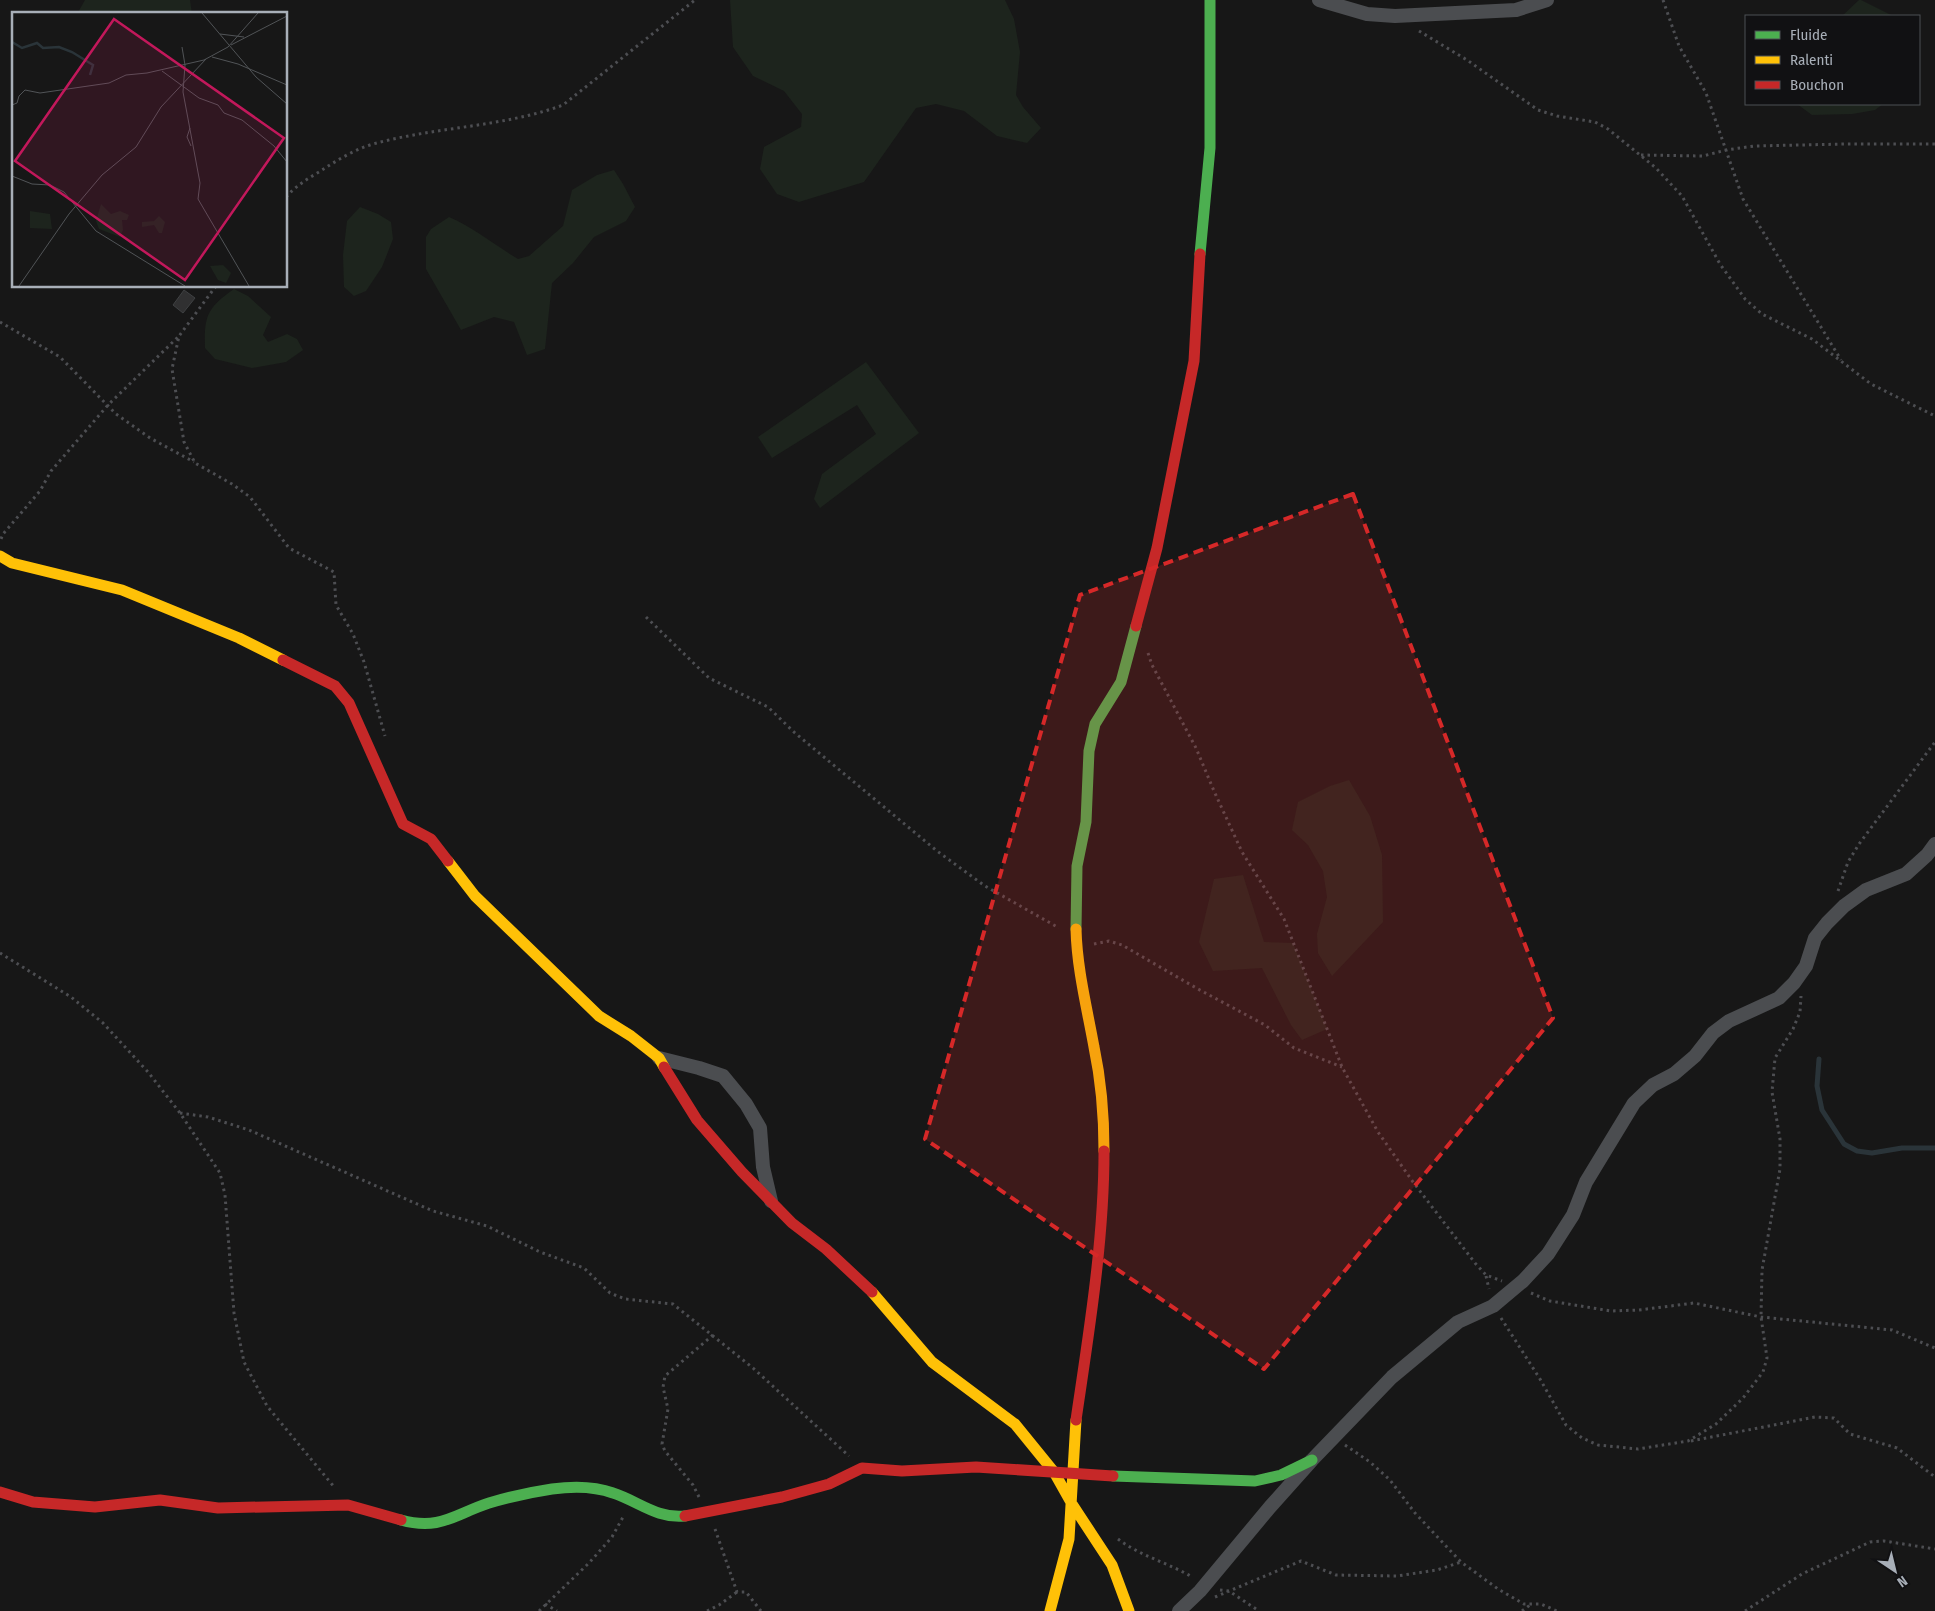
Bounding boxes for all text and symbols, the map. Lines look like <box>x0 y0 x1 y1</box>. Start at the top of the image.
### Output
inset map <box>12 12 288 288</box>
legend <box>1745 15 1920 105</box>
text: Fluide <box>1790 26 1827 44</box>
text: Ralenti <box>1790 51 1833 69</box>
text: Bouchon <box>1790 76 1844 94</box>
north arrow <box>1870 1546 1920 1596</box>
text: N <box>1894 1572 1910 1591</box>

